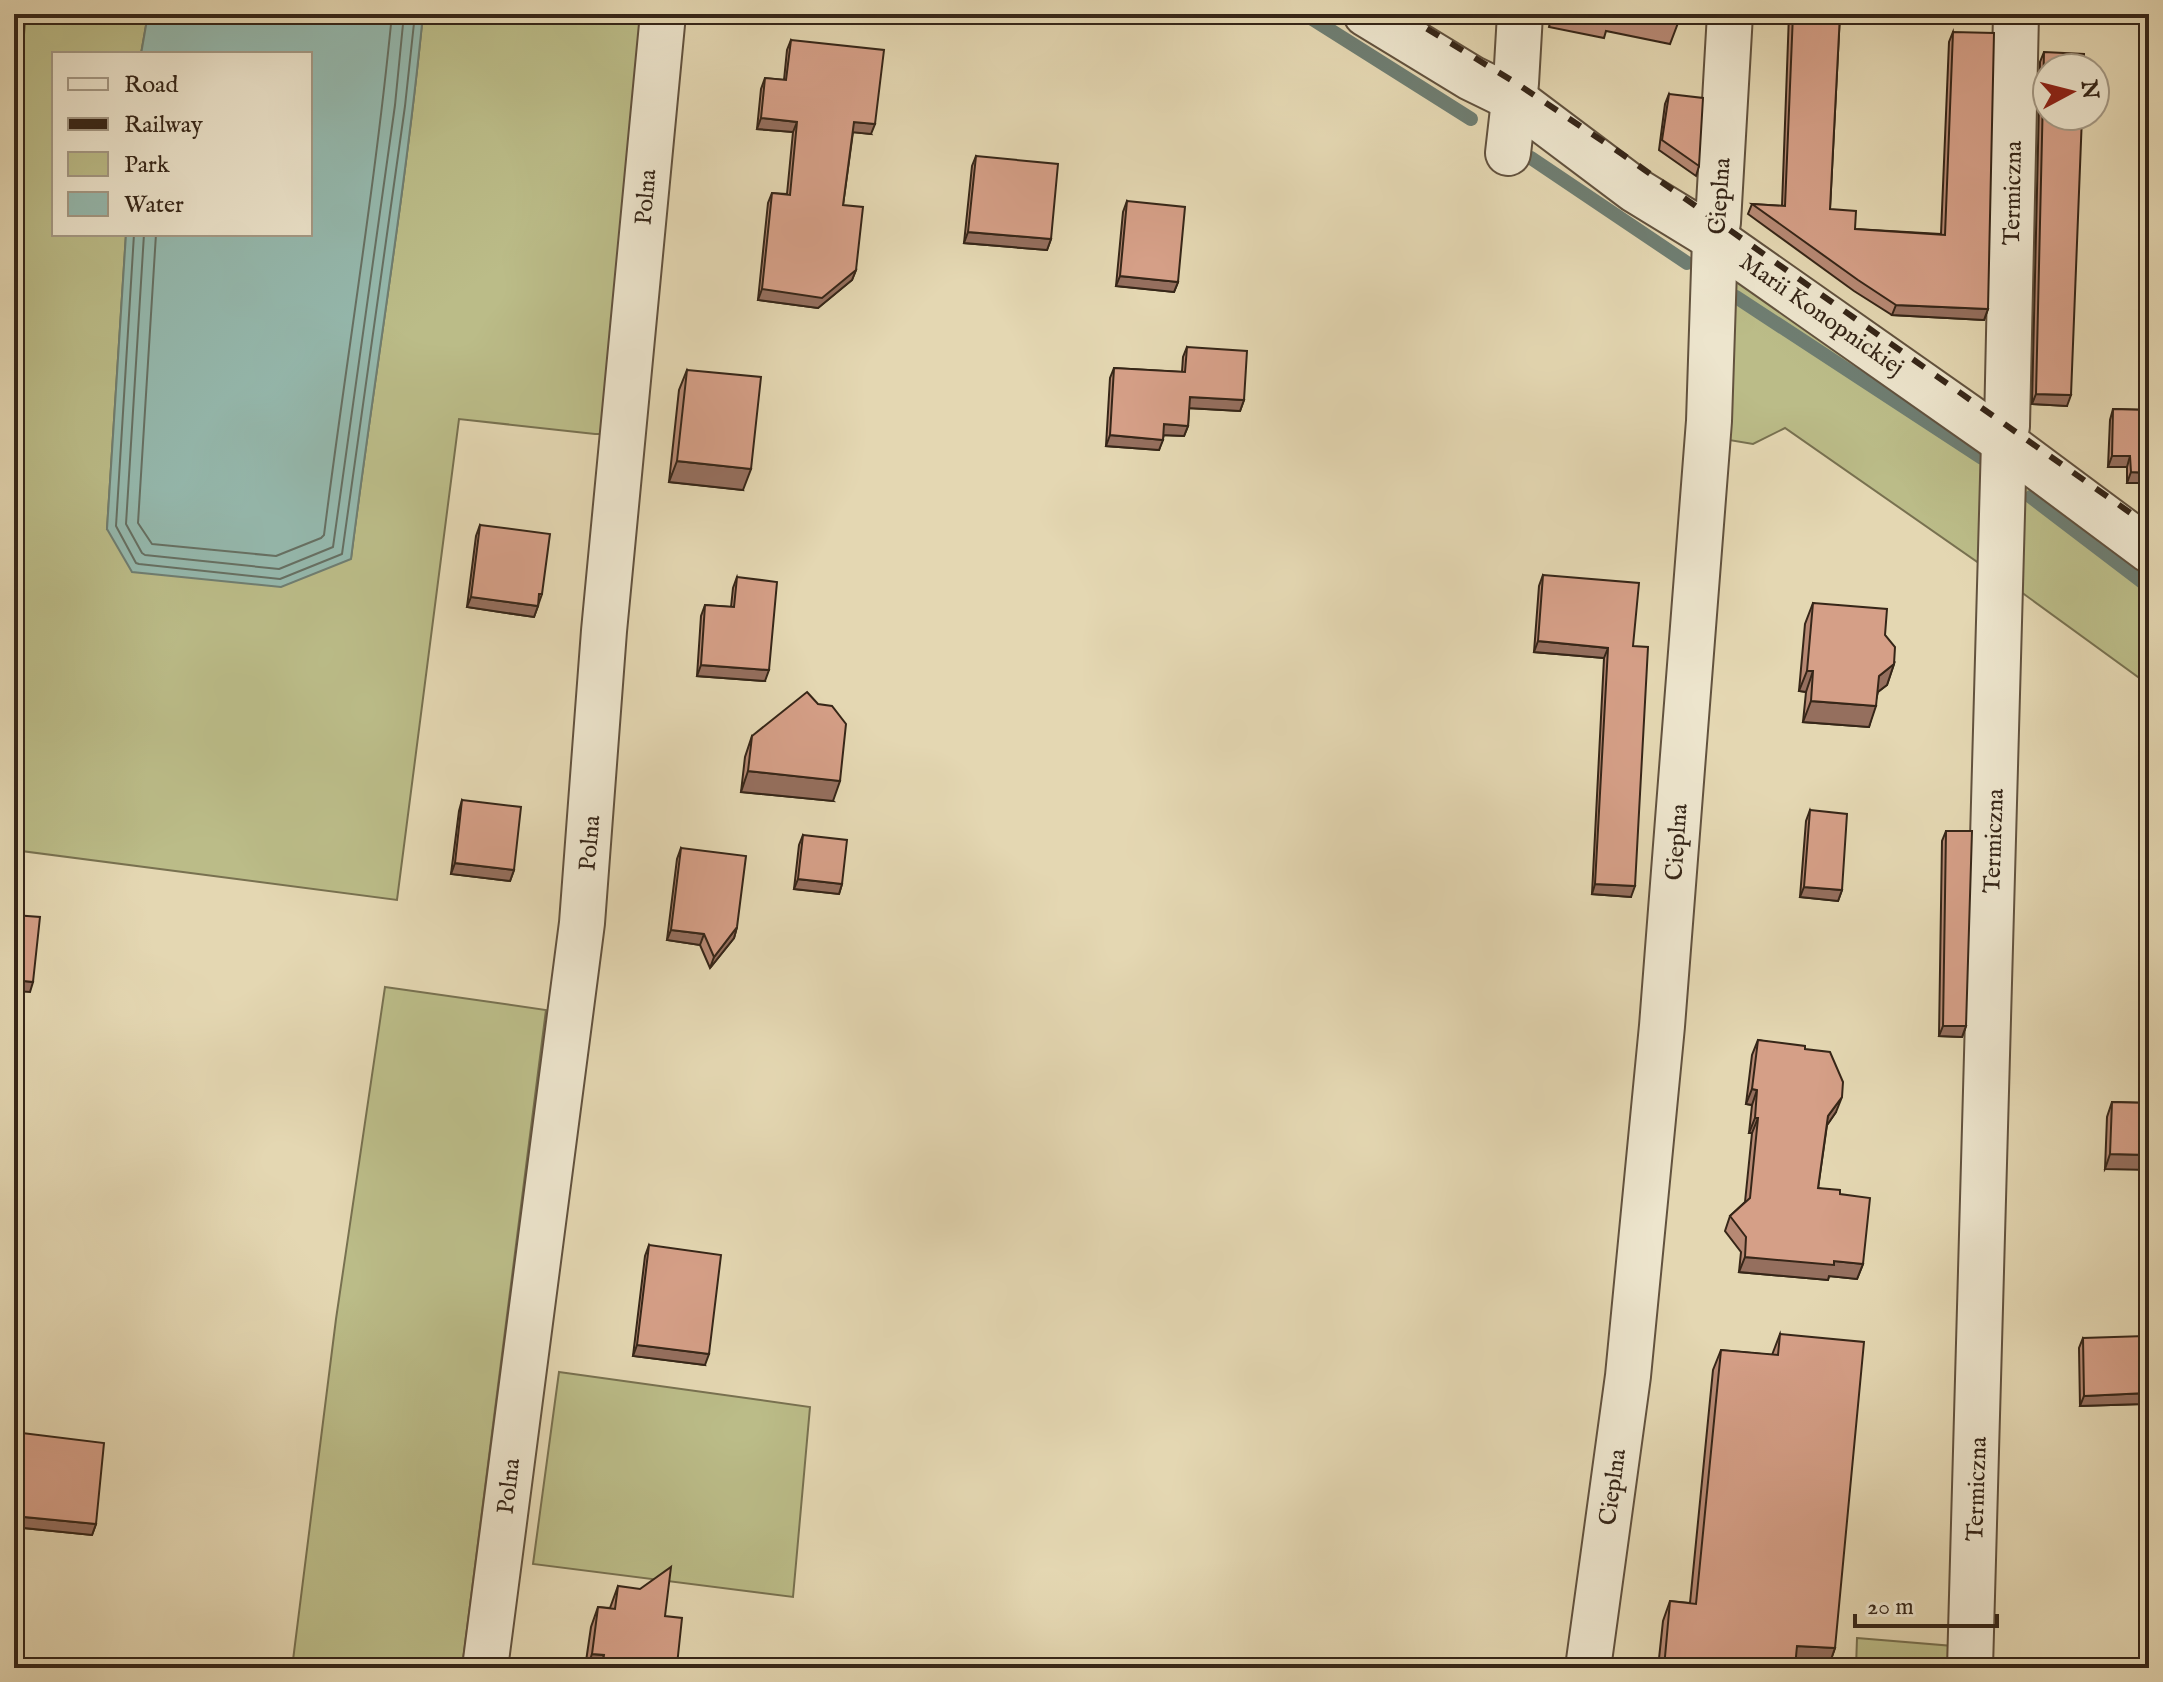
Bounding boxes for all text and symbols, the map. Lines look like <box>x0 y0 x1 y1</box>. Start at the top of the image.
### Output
legend <box>52 52 312 236</box>
north arrow <box>2031 52 2111 132</box>
text: Road <box>124 70 178 101</box>
text: N <box>2074 78 2104 101</box>
text: Railway <box>124 110 203 141</box>
street label: Termiczna <box>1997 140 2030 246</box>
text: Park <box>124 150 170 181</box>
street label: Cieplna <box>1702 156 1739 236</box>
street label: Polna <box>629 167 664 226</box>
text: Water <box>124 190 184 221</box>
street label: Marii Konopnickiej <box>1733 247 1909 384</box>
street label: Termiczna <box>1977 788 2012 894</box>
street label: Cieplna <box>1659 802 1696 882</box>
street label: Polna <box>573 813 608 872</box>
street label: Termiczna <box>1960 1436 1995 1542</box>
street label: Cieplna <box>1593 1446 1634 1528</box>
street label: Polna <box>491 1456 528 1516</box>
scale bar <box>1855 1578 1997 1628</box>
text: 20 m <box>1867 1592 1914 1623</box>

